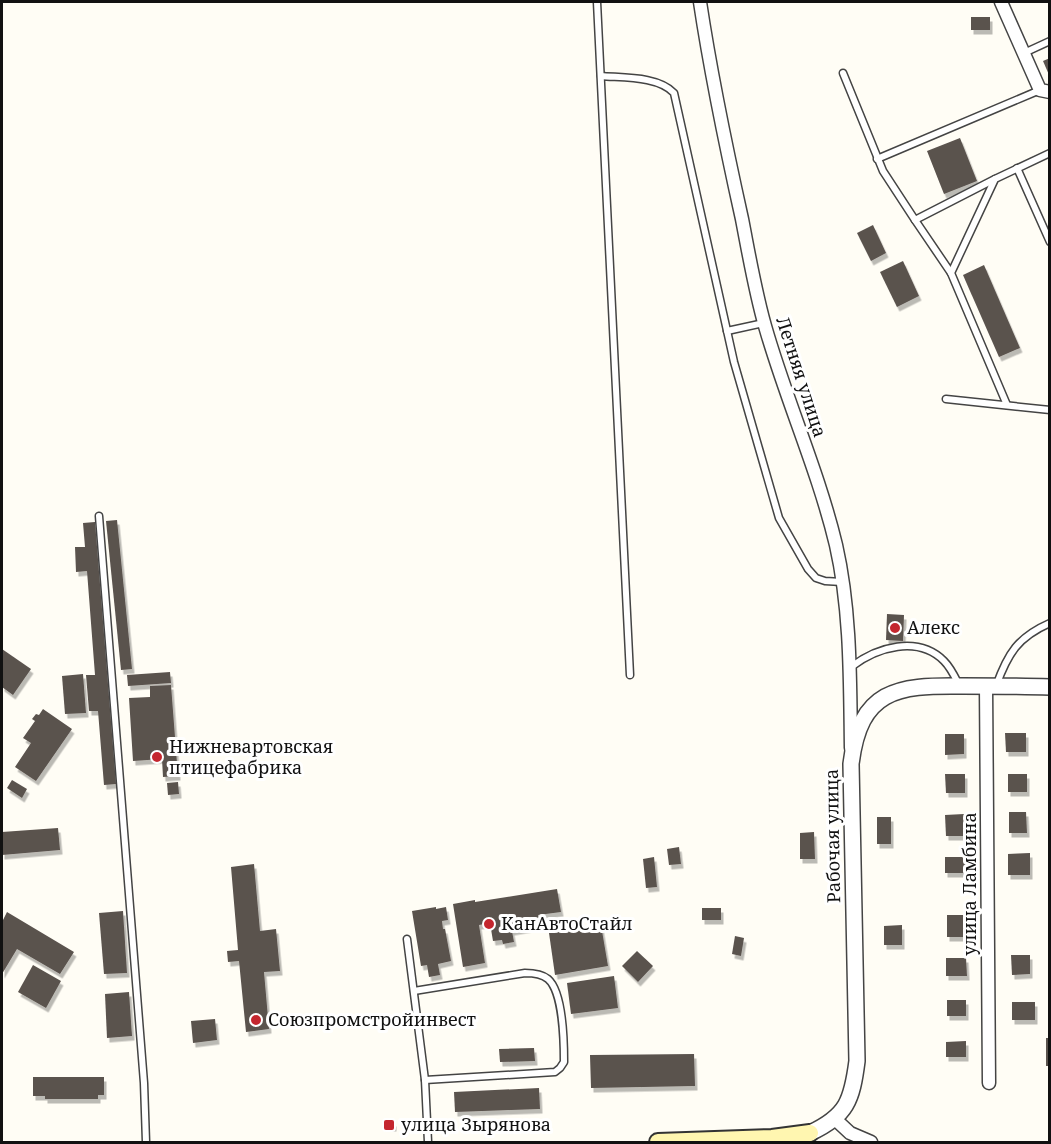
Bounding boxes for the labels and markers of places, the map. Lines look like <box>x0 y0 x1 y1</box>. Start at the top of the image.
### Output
place label: Алекс <box>907 615 960 639</box>
marker: Алекс <box>888 621 902 635</box>
place label: Нижневартовская птицефабрика <box>169 734 333 779</box>
marker: Нижневартовская птицефабрика <box>150 750 164 764</box>
place label: КанАвтоСтайл <box>501 911 633 935</box>
marker: КанАвтоСтайл <box>482 917 496 931</box>
place label: Союзпромстройинвест <box>268 1007 477 1031</box>
marker: Союзпромстройинвест <box>249 1013 263 1027</box>
place label: улица Зырянова <box>401 1112 551 1136</box>
marker: улица Зырянова <box>382 1118 396 1132</box>

